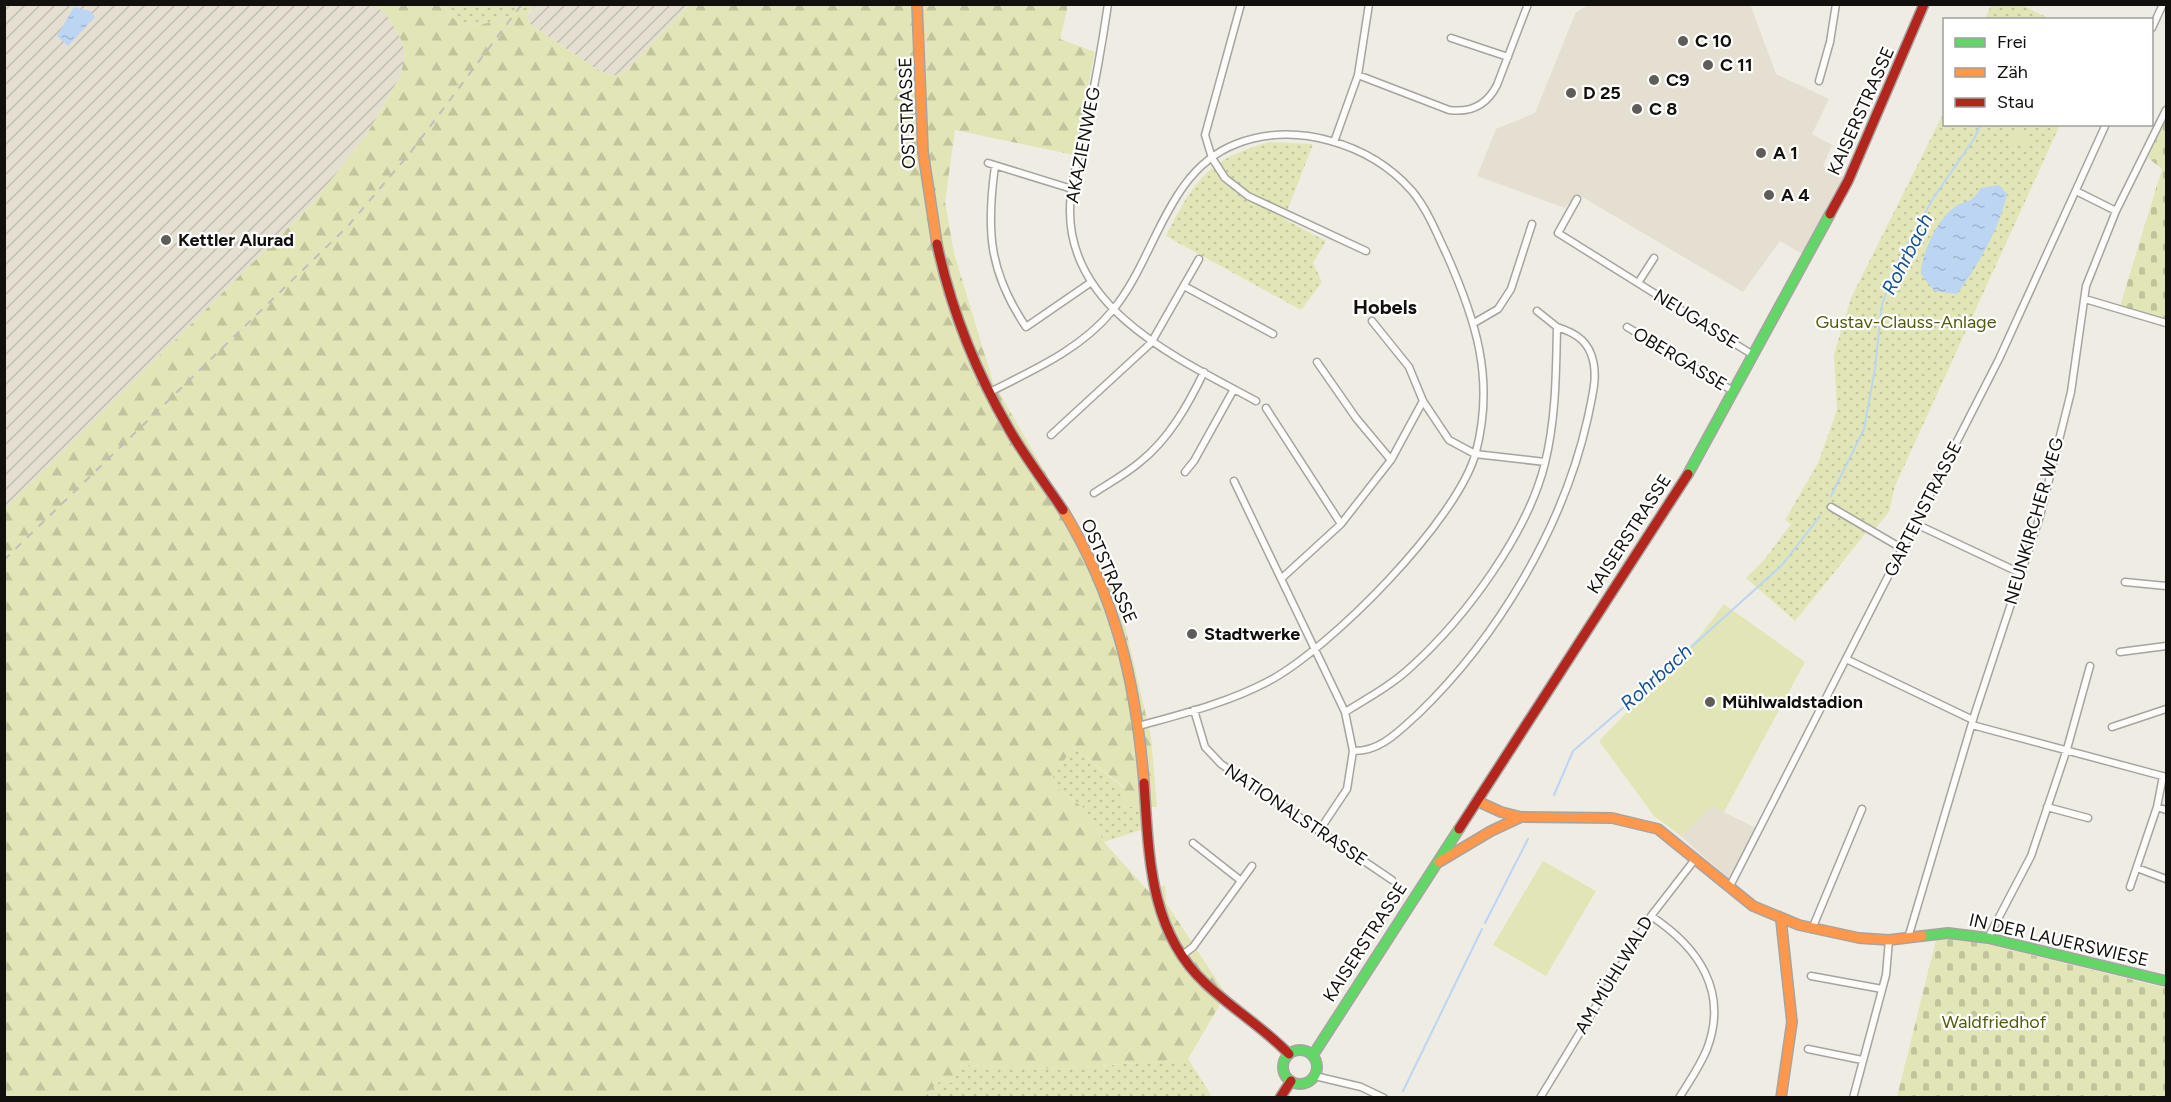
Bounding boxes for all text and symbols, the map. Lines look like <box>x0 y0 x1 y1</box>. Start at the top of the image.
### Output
legend <box>1943 18 2153 126</box>
place label: C 10 <box>1695 30 1732 52</box>
text: Frei <box>1997 31 2027 53</box>
marker: C 10 <box>1676 34 1690 48</box>
street label: KAISERSTRASSE <box>1823 43 1899 179</box>
place label: C 11 <box>1720 54 1753 76</box>
street label: OSTSTRASSE <box>894 57 920 169</box>
marker: C 11 <box>1701 58 1715 72</box>
text: Zäh <box>1997 61 2028 83</box>
place label: C9 <box>1666 69 1690 91</box>
marker: C9 <box>1647 73 1661 87</box>
place label: D 25 <box>1583 82 1621 104</box>
street label: AKAZIENWEG <box>1061 85 1105 205</box>
marker: D 25 <box>1564 86 1578 100</box>
text: Stau <box>1997 91 2034 113</box>
place label: C 8 <box>1649 98 1677 120</box>
marker: C 8 <box>1630 102 1644 116</box>
place label: A 1 <box>1773 142 1798 164</box>
marker: A 1 <box>1754 146 1768 160</box>
place label: A 4 <box>1781 184 1810 206</box>
marker: A 4 <box>1762 188 1776 202</box>
water label: Rohrbach <box>1876 210 1938 298</box>
place label: Kettler Alurad <box>178 229 294 251</box>
marker: Kettler Alurad <box>159 233 173 247</box>
street label: NEUGASSE <box>1650 284 1742 354</box>
district label: Hobels <box>1353 295 1417 319</box>
park label: Gustav-Clauss-Anlage <box>1816 311 1997 333</box>
street label: OBERGASSE <box>1629 322 1731 396</box>
street label: NEUNKIRCHER WEG <box>2000 435 2068 607</box>
street label: GARTENSTRASSE <box>1879 438 1967 580</box>
street label: KAISERSTRASSE <box>1582 470 1676 598</box>
street label: OSTSTRASSE <box>1076 515 1142 627</box>
place label: Stadtwerke <box>1204 623 1300 645</box>
marker: Stadtwerke <box>1185 627 1199 641</box>
water label: Rohrbach <box>1615 639 1697 715</box>
place label: Mühlwaldstadion <box>1722 691 1863 713</box>
marker: Mühlwaldstadion <box>1703 695 1717 709</box>
street label: NATIONALSTRASSE <box>1220 759 1372 871</box>
street label: KAISERSTRASSE <box>1318 878 1412 1006</box>
street label: IN DER LAUERSWIESE <box>1967 909 2151 971</box>
street label: AM MÜHLWALD <box>1570 912 1658 1038</box>
park label: Waldfriedhof <box>1942 1011 2047 1033</box>

